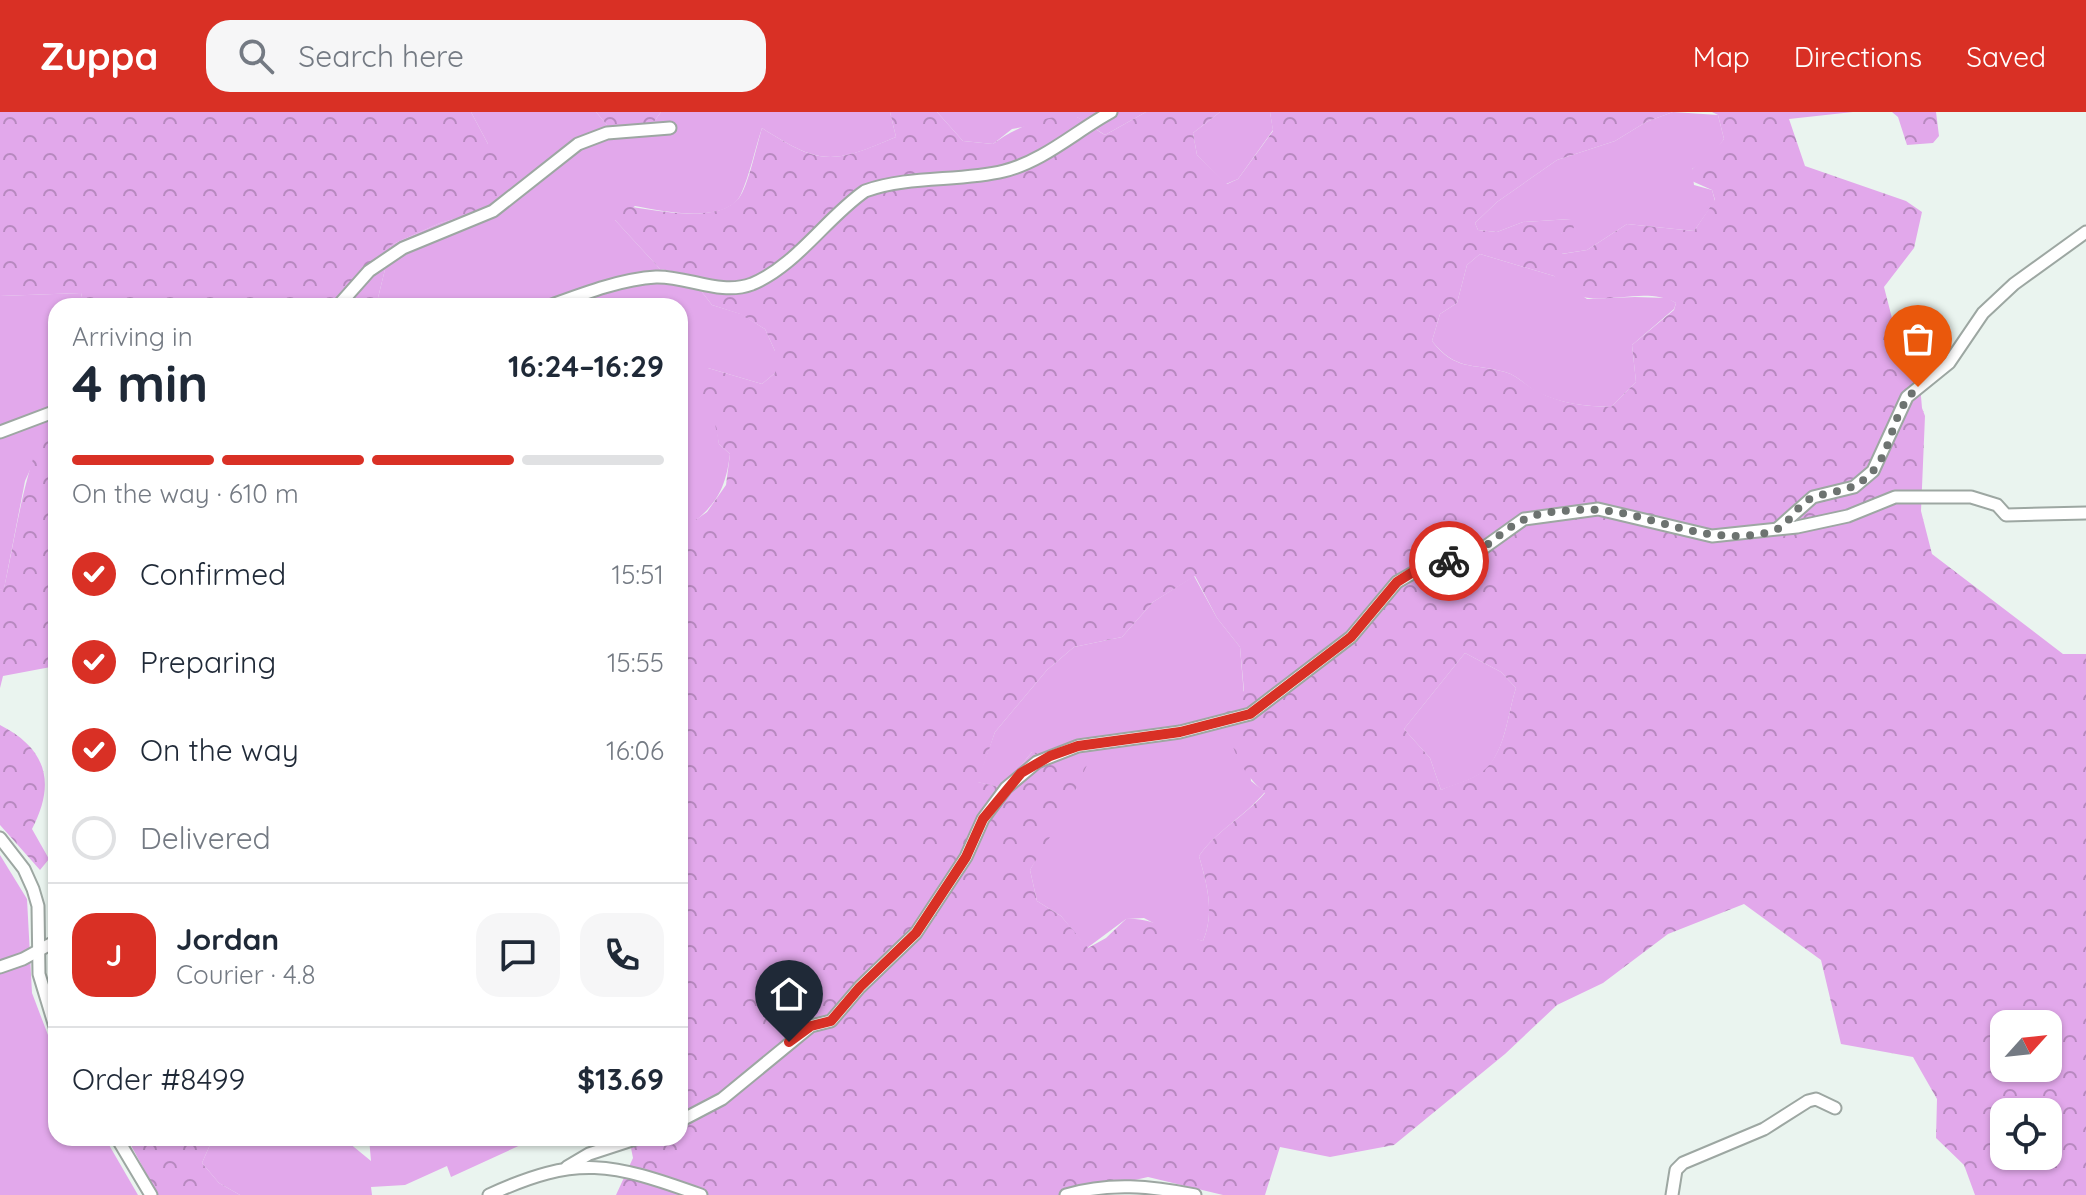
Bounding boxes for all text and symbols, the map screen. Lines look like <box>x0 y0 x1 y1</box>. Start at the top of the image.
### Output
search box <box>206 20 766 92</box>
text: Zuppa <box>40 32 158 80</box>
icon: search <box>234 34 278 78</box>
text: Search here <box>298 37 464 75</box>
text: Map <box>1693 39 1750 74</box>
text: Directions <box>1794 39 1922 74</box>
text: Saved <box>1966 39 2046 74</box>
pin <box>1884 305 1952 387</box>
icon: bag <box>1896 317 1940 361</box>
text: Arriving in <box>72 320 193 353</box>
text: 16:24–16:29 <box>508 347 664 385</box>
text: 4 min <box>72 350 208 415</box>
text: On the way · 610 m <box>72 477 299 510</box>
courier <box>1409 521 1489 601</box>
icon: bike <box>1427 539 1471 583</box>
icon: check <box>72 552 116 596</box>
text: Confirmed <box>140 555 286 593</box>
text: 15:51 <box>612 558 664 591</box>
icon: check <box>72 640 116 684</box>
text: Preparing <box>140 643 276 681</box>
text: 15:55 <box>607 646 664 679</box>
icon: check <box>72 728 116 772</box>
text: On the way <box>140 731 299 769</box>
text: 16:06 <box>606 734 664 767</box>
text: Delivered <box>140 819 271 857</box>
button: chat <box>476 913 560 997</box>
button: phone <box>580 913 664 997</box>
text: Jordan <box>176 920 279 958</box>
text: J <box>106 936 122 974</box>
text: Courier · 4.8 <box>176 958 315 991</box>
pin <box>755 960 823 1042</box>
icon: home <box>767 972 811 1016</box>
north arrow <box>1990 1010 2062 1082</box>
map controls <box>1990 1010 2062 1170</box>
text: Order #8499 <box>72 1060 245 1098</box>
text: $13.69 <box>577 1060 664 1098</box>
button: locate <box>1990 1098 2062 1170</box>

